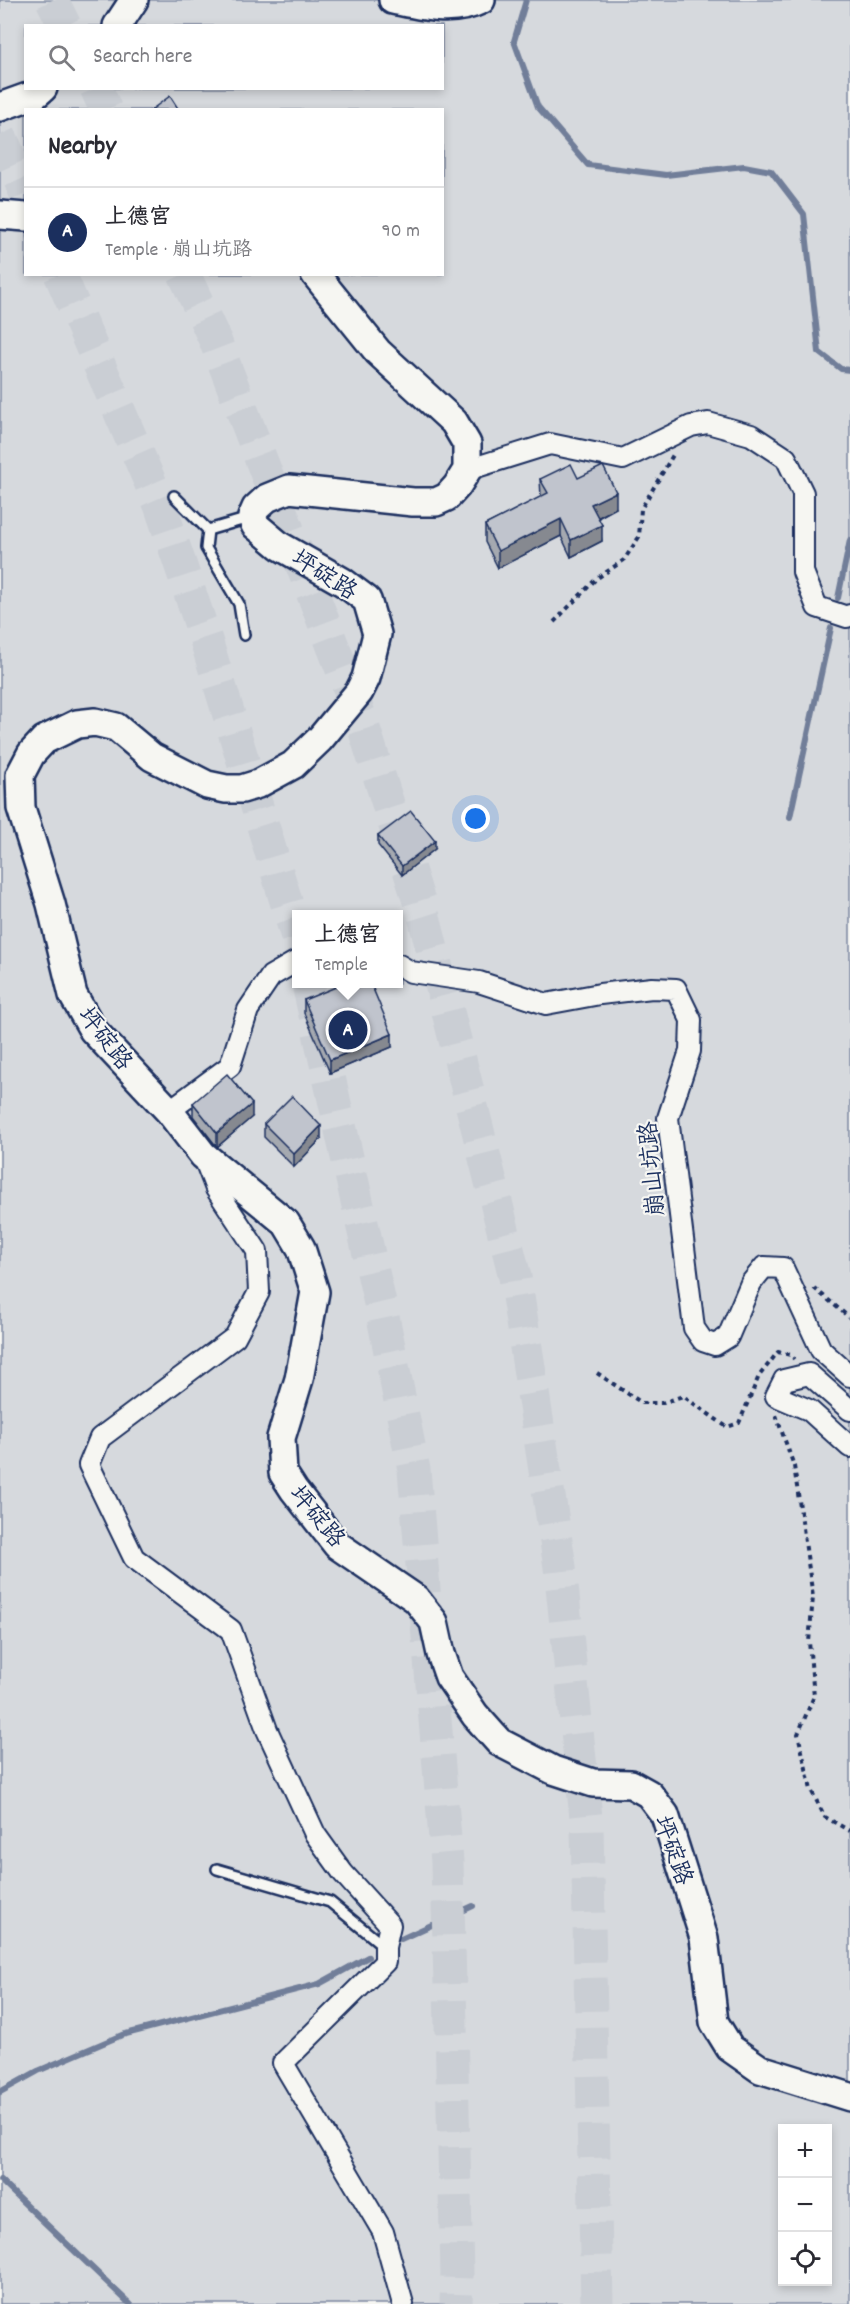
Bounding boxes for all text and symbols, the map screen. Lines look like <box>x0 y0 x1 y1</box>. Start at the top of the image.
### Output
search box <box>24 24 444 90</box>
icon: search <box>45 41 78 74</box>
text: Search here <box>93 42 192 73</box>
text: Nearby <box>48 129 116 166</box>
text: 上德宮 <box>105 203 171 234</box>
text: A <box>62 218 73 246</box>
text: 90 m <box>382 218 420 246</box>
text: Temple · 崩山坑路 <box>105 237 252 265</box>
street label: 坪碇路 <box>284 543 363 610</box>
your location <box>461 804 490 833</box>
popup <box>292 910 403 988</box>
text: 上德宮 <box>314 921 381 952</box>
text: Temple <box>314 952 368 980</box>
street label: 坪碇路 <box>68 1001 139 1079</box>
pin: A <box>328 1008 368 1052</box>
street label: 崩山坑路 <box>633 1119 675 1218</box>
street label: 坪碇路 <box>280 1479 352 1556</box>
street label: 坪碇路 <box>643 1811 699 1891</box>
map controls <box>778 2124 832 2286</box>
button: + <box>778 2124 832 2178</box>
button: − <box>778 2178 832 2232</box>
button: locate <box>778 2232 832 2286</box>

